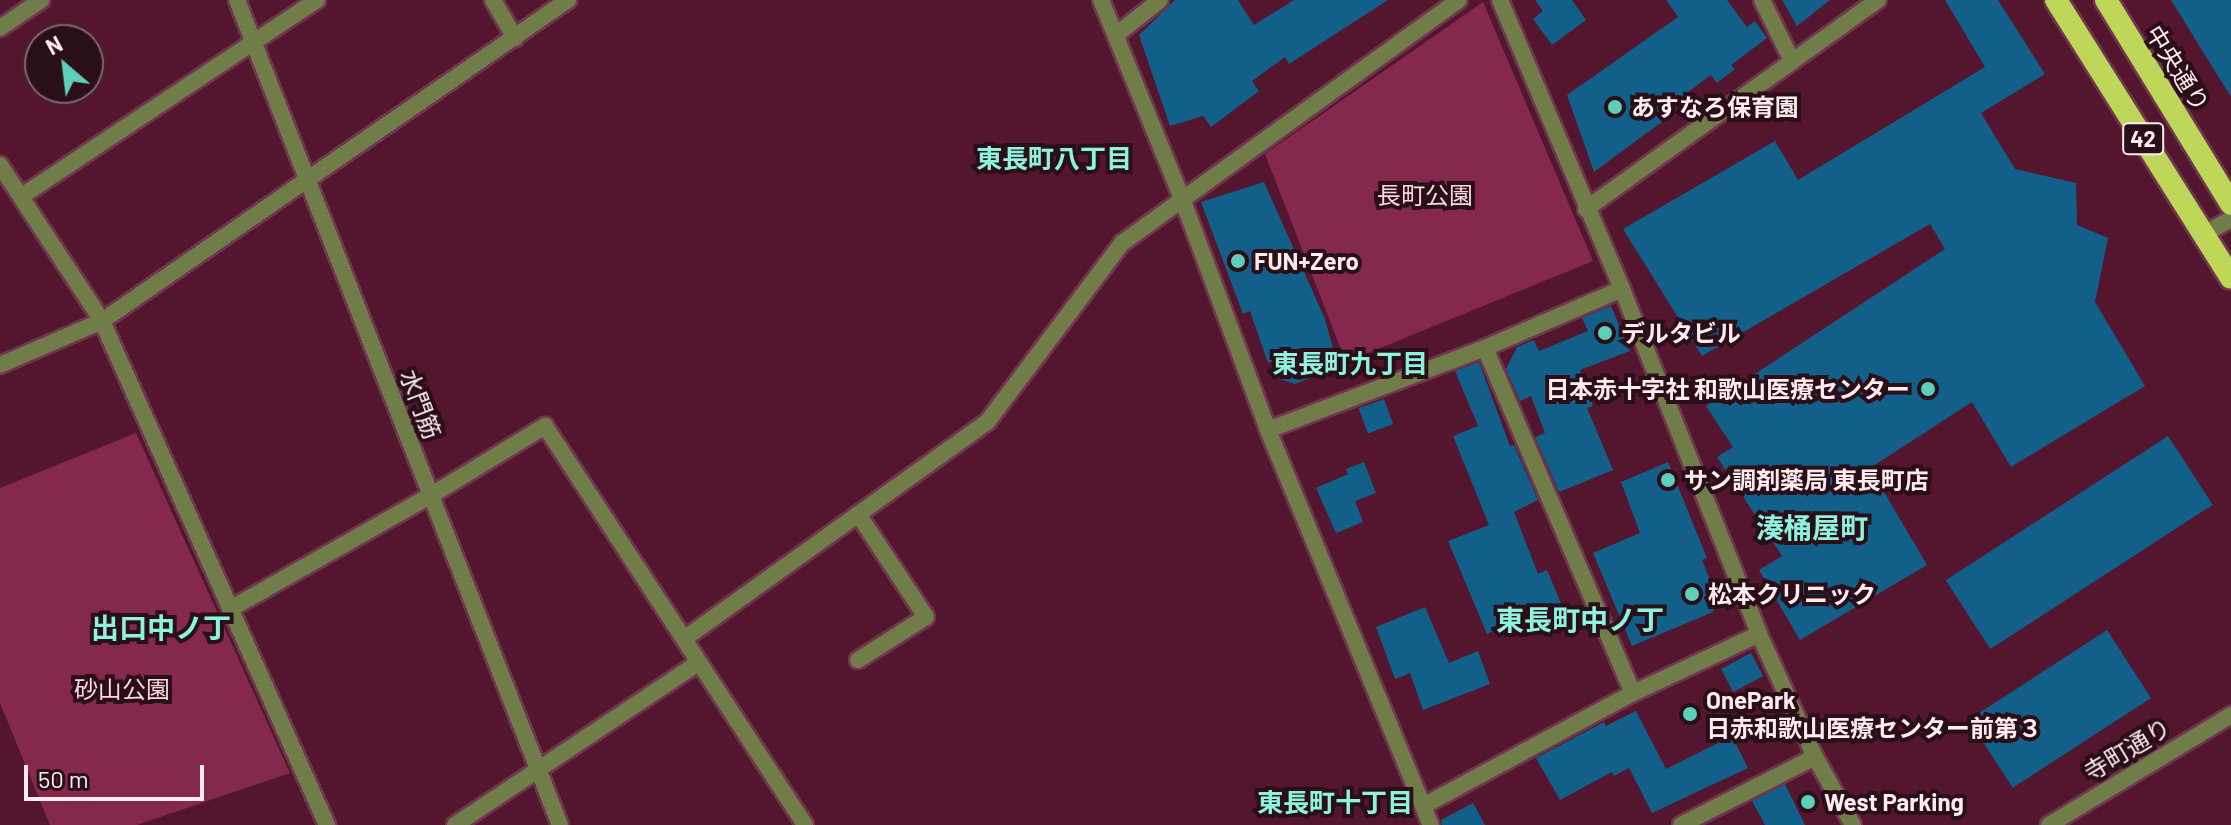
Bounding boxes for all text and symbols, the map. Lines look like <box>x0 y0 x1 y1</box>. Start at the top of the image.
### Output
street label: 中央通り <box>2140 20 2216 116</box>
north arrow <box>24 24 104 104</box>
text: N <box>41 30 66 59</box>
place label: あすなろ保育園 <box>1631 93 1799 121</box>
marker: あすなろ保育園 <box>1606 98 1624 116</box>
road number: 42 <box>2121 121 2165 157</box>
district label: 東長町八丁目 <box>976 142 1132 174</box>
park label: 長町公園 <box>1377 181 1473 209</box>
place label: FUN+Zero <box>1254 247 1359 275</box>
marker: FUN+Zero <box>1229 252 1247 270</box>
place label: デルタビル <box>1621 319 1741 347</box>
marker: デルタビル <box>1596 324 1614 342</box>
district label: 東長町九丁目 <box>1272 347 1428 379</box>
street label: 水門筋 <box>395 365 447 443</box>
place label: 日本赤十字社 和歌山医療センター <box>1545 375 1910 403</box>
marker: 日本赤十字社 和歌山医療センター <box>1917 378 1939 400</box>
place label: サン調剤薬局 東長町店 <box>1684 466 1929 494</box>
marker: サン調剤薬局 東長町店 <box>1659 471 1677 489</box>
district label: 湊桶屋町 <box>1756 510 1868 544</box>
place label: 松本クリニック <box>1708 580 1876 608</box>
marker: 松本クリニック <box>1683 585 1701 603</box>
district label: 東長町中ノ丁 <box>1496 602 1664 636</box>
district label: 出口中ノ丁 <box>91 610 231 644</box>
park label: 砂山公園 <box>74 675 170 703</box>
place label: OnePark 日赤和歌山医療センター前第３ <box>1706 686 2042 742</box>
marker: OnePark 日赤和歌山医療センター前第３ <box>1681 705 1699 723</box>
street label: 寺町通り <box>2078 712 2176 786</box>
scale bar <box>28 749 208 799</box>
text: 50 m <box>38 764 89 793</box>
district label: 東長町十丁目 <box>1257 786 1413 818</box>
place label: West Parking <box>1824 788 1964 816</box>
marker: West Parking <box>1799 793 1817 811</box>

